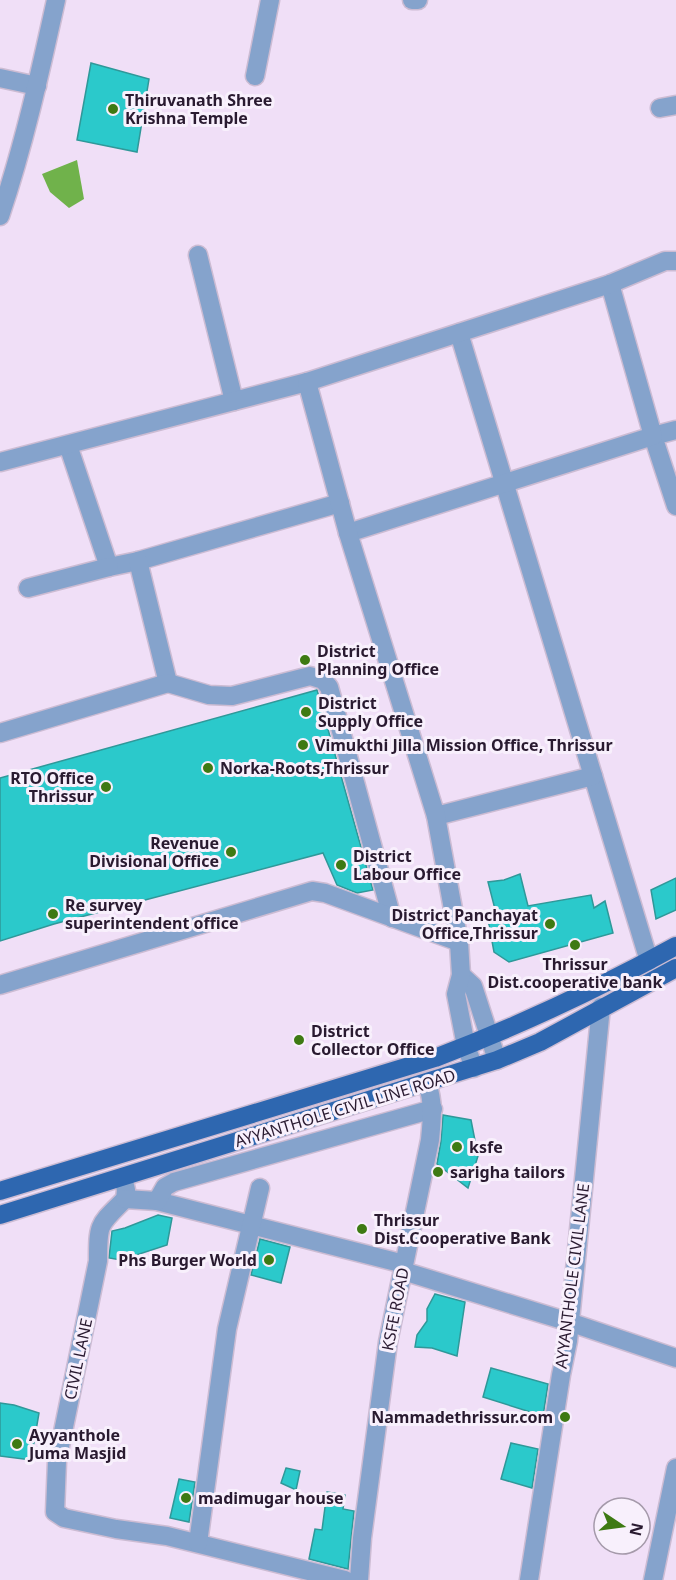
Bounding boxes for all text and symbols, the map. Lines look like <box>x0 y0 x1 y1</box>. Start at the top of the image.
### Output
place label: Thiruvanath Shree Krishna Temple <box>125 89 272 129</box>
marker: Thiruvanath Shree Krishna Temple <box>106 102 120 116</box>
place label: District Planning Office <box>317 640 439 680</box>
marker: District Planning Office <box>298 653 312 667</box>
place label: District Supply Office <box>318 692 423 732</box>
marker: District Supply Office <box>299 705 313 719</box>
place label: Vimukthi Jilla Mission Office, Thrissur <box>315 734 613 756</box>
marker: Vimukthi Jilla Mission Office, Thrissur <box>296 738 310 752</box>
place label: Norka-Roots,Thrissur <box>220 757 389 779</box>
marker: Norka-Roots,Thrissur <box>201 761 215 775</box>
place label: RTO Office Thrissur <box>10 767 94 807</box>
marker: RTO Office Thrissur <box>99 780 113 794</box>
place label: Revenue Divisional Office <box>89 832 219 872</box>
marker: Revenue Divisional Office <box>224 845 238 859</box>
place label: District Labour Office <box>353 845 461 885</box>
marker: District Labour Office <box>334 858 348 872</box>
place label: Re survey superintendent office <box>65 894 238 934</box>
place label: District Panchayat Office,Thrissur <box>391 904 538 944</box>
marker: Re survey superintendent office <box>46 907 60 921</box>
marker: District Panchayat Office,Thrissur <box>543 917 557 931</box>
marker: Thrissur Dist.cooperative bank <box>568 938 582 952</box>
place label: Thrissur Dist.cooperative bank <box>488 953 663 993</box>
place label: District Collector Office <box>311 1020 434 1060</box>
marker: District Collector Office <box>292 1033 306 1047</box>
street label: AYYANTHOLE CIVIL LINE ROAD <box>232 1064 458 1152</box>
place label: ksfe <box>469 1136 503 1158</box>
marker: ksfe <box>450 1140 464 1154</box>
place label: sarigha tailors <box>450 1161 565 1183</box>
marker: sarigha tailors <box>431 1165 445 1179</box>
street label: AYYANTHOLE CIVIL LANE <box>550 1182 594 1370</box>
place label: Thrissur Dist.Cooperative Bank <box>374 1209 551 1249</box>
marker: Thrissur Dist.Cooperative Bank <box>355 1222 369 1236</box>
place label: Phs Burger World <box>118 1249 257 1271</box>
marker: Phs Burger World <box>262 1253 276 1267</box>
street label: KSFE ROAD <box>376 1266 414 1352</box>
street label: CIVIL LANE <box>59 1316 97 1402</box>
place label: Nammadethrissur.com <box>371 1406 553 1428</box>
marker: Nammadethrissur.com <box>558 1410 572 1424</box>
place label: Ayyanthole Juma Masjid <box>27 1424 126 1464</box>
marker: Ayyanthole Juma Masjid <box>10 1437 24 1451</box>
place label: madimugar house <box>198 1487 343 1509</box>
marker: madimugar house <box>179 1491 193 1505</box>
north arrow <box>592 1496 652 1556</box>
text: N <box>624 1521 649 1538</box>

